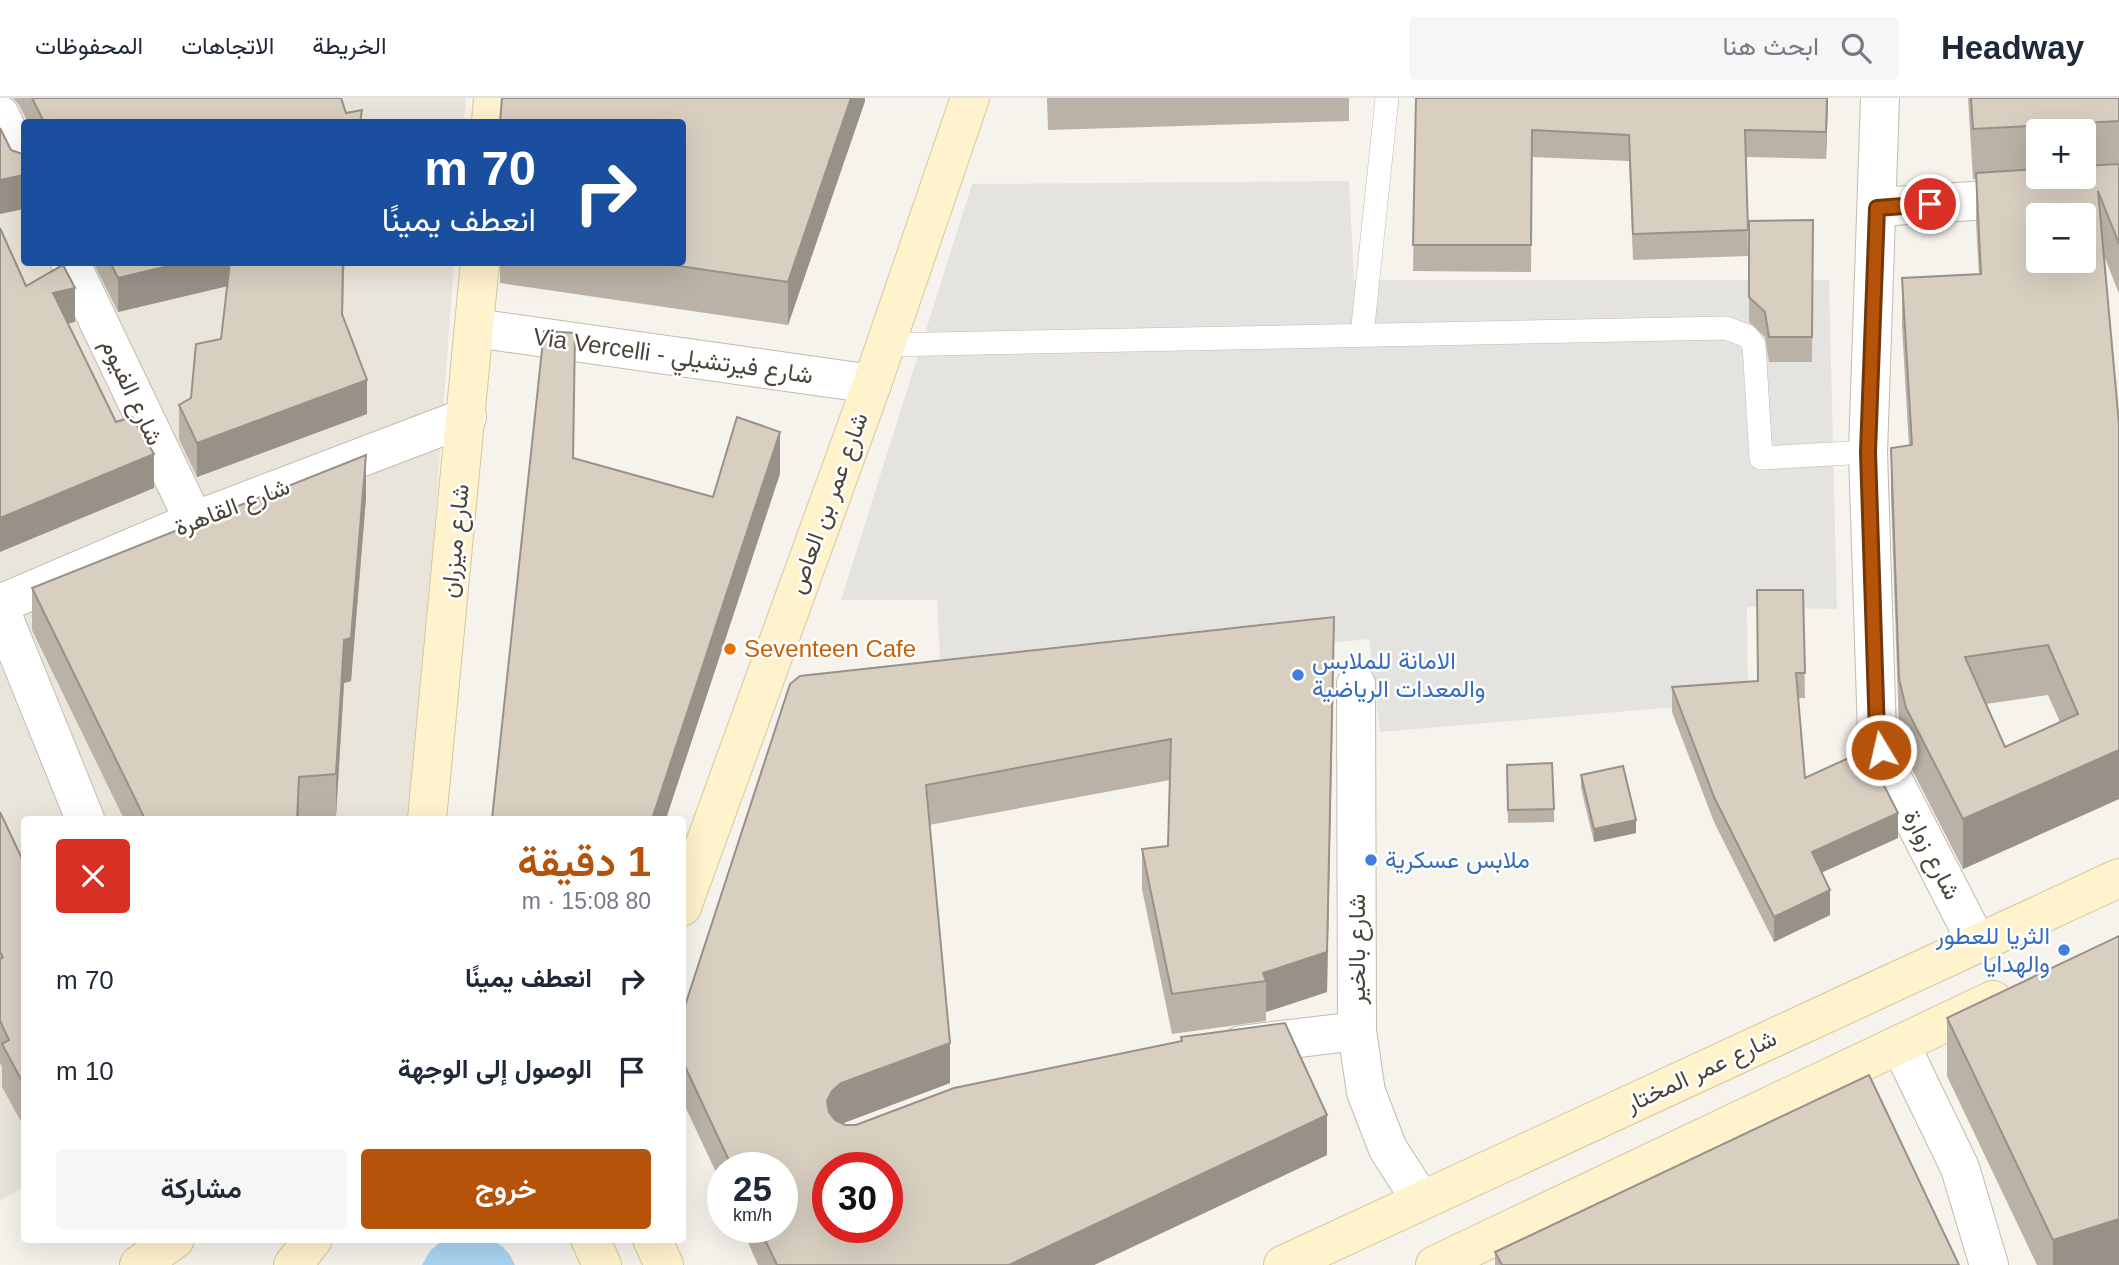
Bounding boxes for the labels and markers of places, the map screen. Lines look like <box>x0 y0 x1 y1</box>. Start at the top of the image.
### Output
pin <box>1900 174 1960 234</box>
place label: Seventeen Cafe <box>744 635 916 662</box>
marker: Seventeen Cafe <box>722 641 738 657</box>
place label: الامانة للملابس والمعدات الرياضية <box>1312 647 1485 704</box>
marker: الامانة للملابس والمعدات الرياضية <box>1290 667 1306 683</box>
place label: ملابس عسكرية <box>1385 846 1530 875</box>
marker: ملابس عسكرية <box>1363 852 1379 868</box>
place label: الثريا للعطور والهدايا <box>1935 922 2050 979</box>
marker: الثريا للعطور والهدايا <box>2056 942 2072 958</box>

